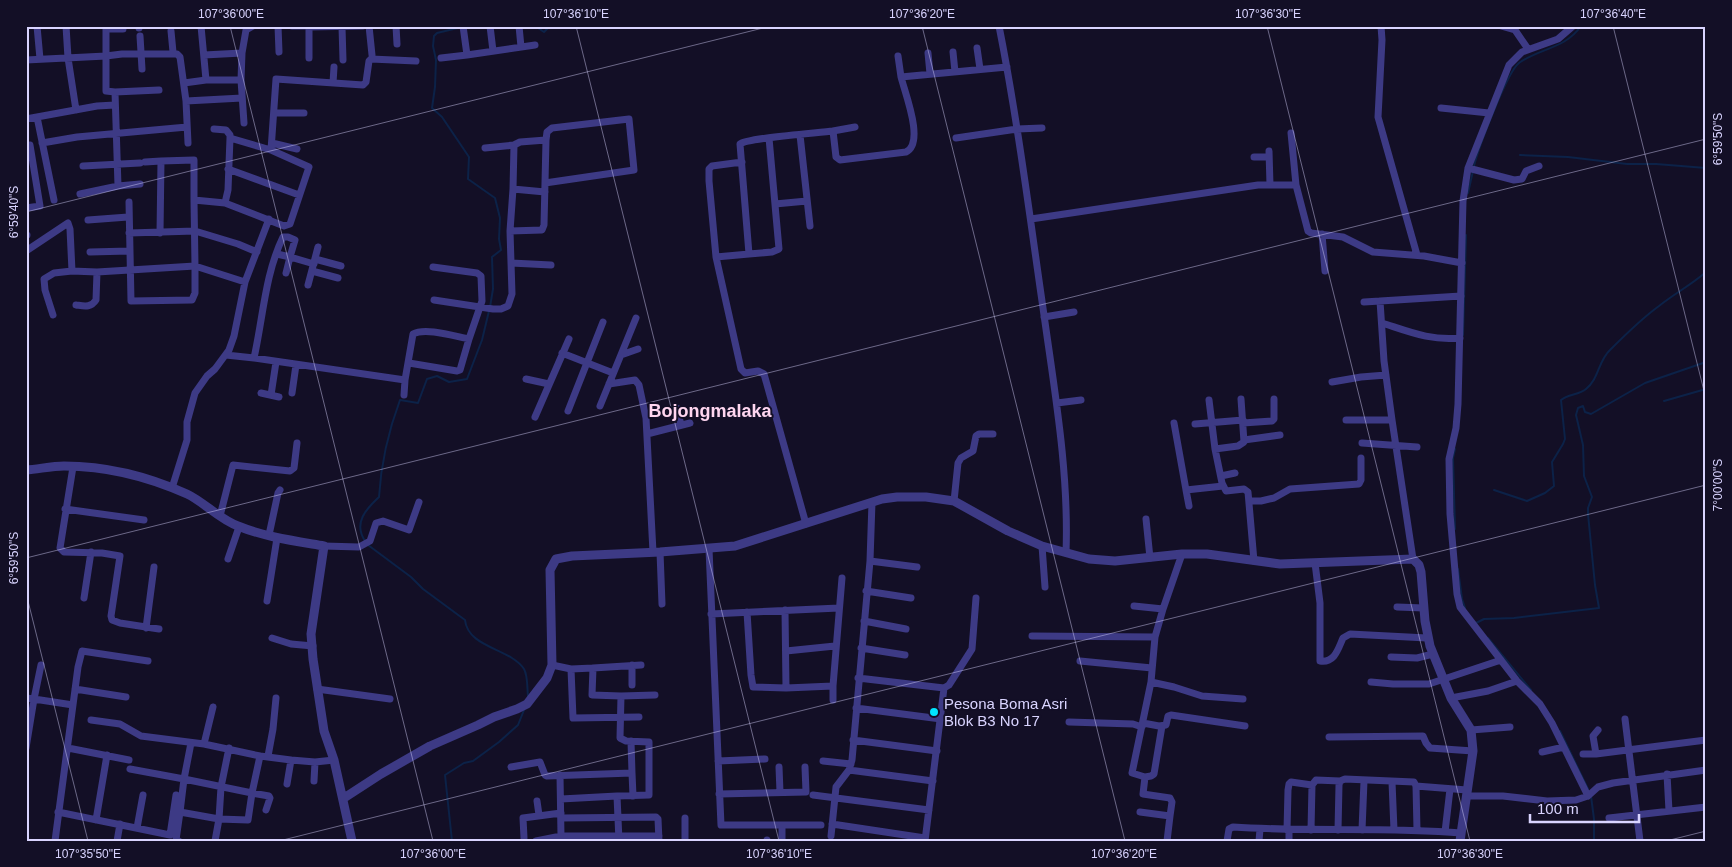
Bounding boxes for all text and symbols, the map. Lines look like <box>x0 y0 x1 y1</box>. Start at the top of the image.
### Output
text: 107°36'00"E <box>198 7 264 21</box>
text: 107°36'10"E <box>543 7 609 21</box>
text: 107°36'20"E <box>889 7 955 21</box>
text: 107°36'30"E <box>1235 7 1301 21</box>
text: 107°36'40"E <box>1580 7 1646 21</box>
text: 6°59'50"S <box>1711 113 1725 165</box>
text: 6°59'40"S <box>7 186 21 238</box>
district label: Bojongmalaka <box>648 401 773 421</box>
text: 7°00'00"S <box>1711 459 1725 511</box>
text: 6°59'50"S <box>7 532 21 584</box>
place label: Pesona Boma Asri Blok B3 No 17 <box>944 695 1067 729</box>
marker: Pesona Boma Asri Blok B3 No 17 <box>928 706 940 718</box>
scale bar <box>1530 792 1638 824</box>
text: 100 m <box>1537 800 1579 817</box>
text: 107°35'50"E <box>55 847 121 861</box>
text: 107°36'00"E <box>400 847 466 861</box>
text: 107°36'10"E <box>746 847 812 861</box>
text: 107°36'20"E <box>1091 847 1157 861</box>
text: 107°36'30"E <box>1437 847 1503 861</box>

